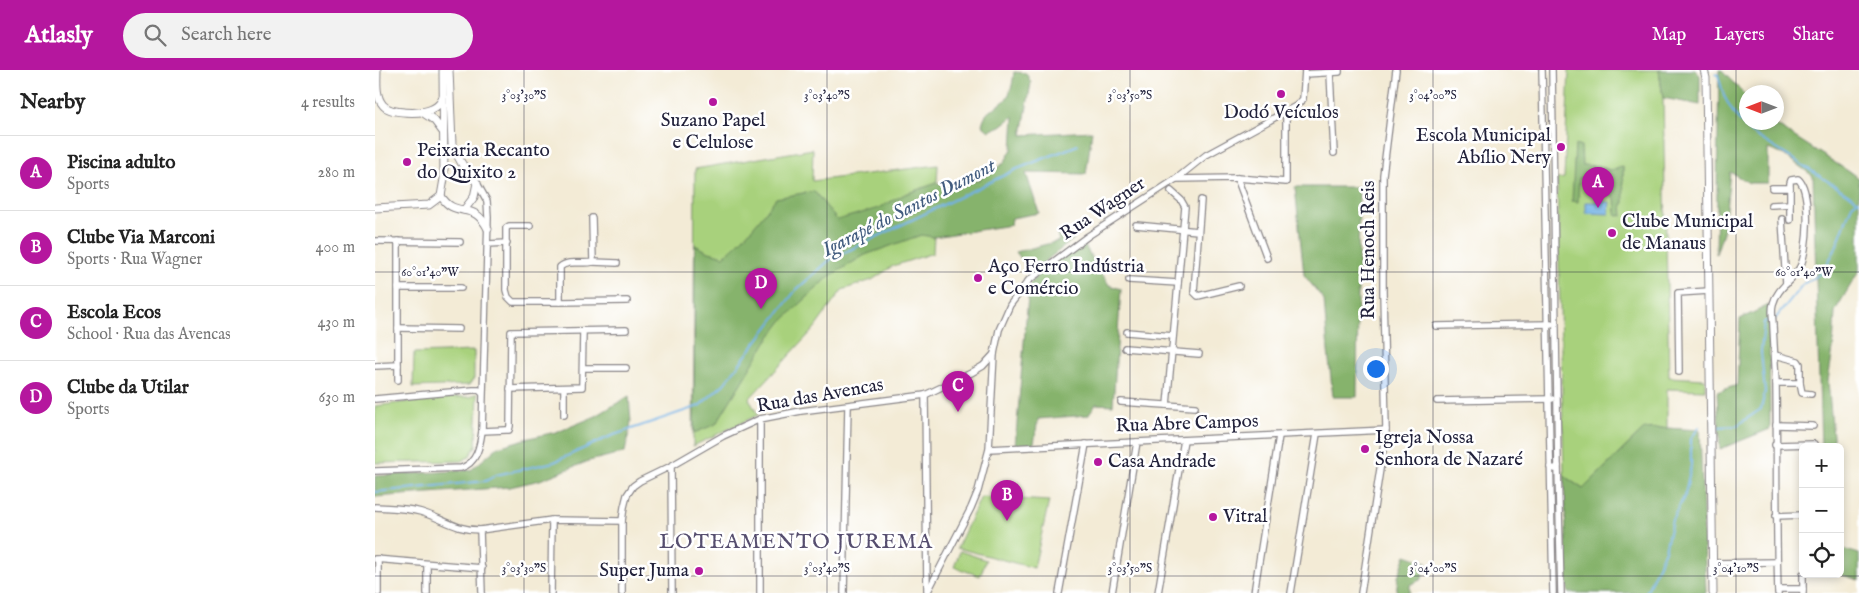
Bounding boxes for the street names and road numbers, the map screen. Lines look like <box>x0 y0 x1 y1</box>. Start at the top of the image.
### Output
street label: Rua Wagner <box>1056 172 1150 246</box>
street label: Rua Henoch Reis <box>1357 181 1381 319</box>
street label: Rua das Avencas <box>755 373 885 419</box>
street label: Rua Abre Campos <box>1115 410 1259 438</box>

